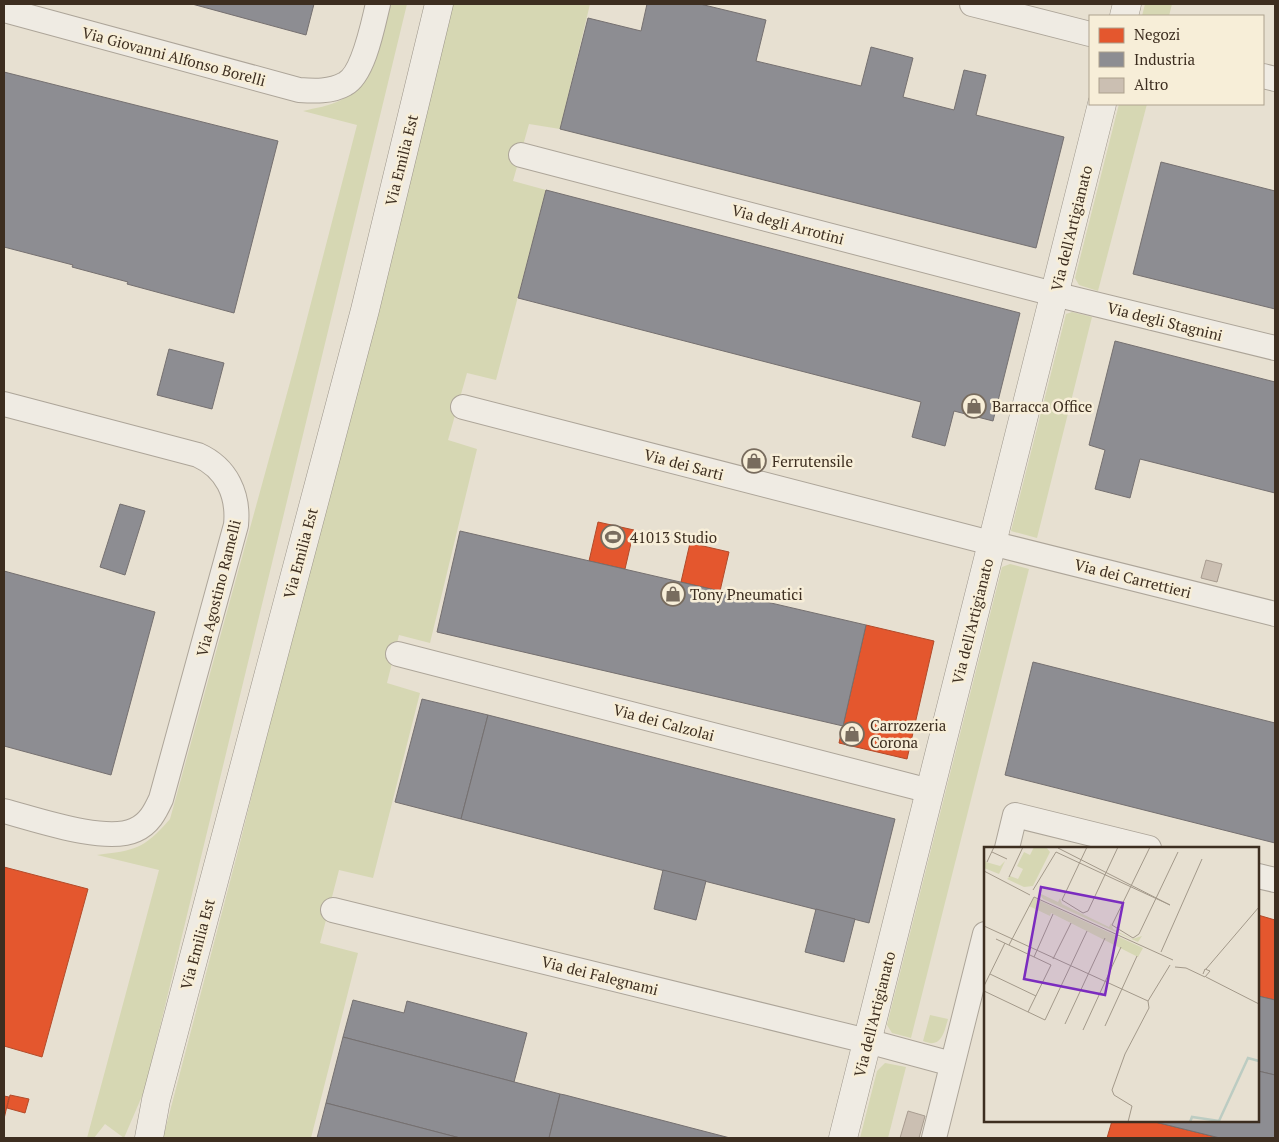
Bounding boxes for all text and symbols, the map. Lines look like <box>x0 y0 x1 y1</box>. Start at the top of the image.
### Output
legend <box>1089 15 1264 105</box>
street label: Via Giovanni Alfonso Borelli <box>80 22 268 90</box>
text: Negozi <box>1134 24 1180 44</box>
text: Industria <box>1134 49 1195 69</box>
text: Altro <box>1134 74 1168 94</box>
street label: Via Emilia Est <box>380 112 422 208</box>
street label: Via dell'Artigianato <box>1046 163 1096 293</box>
street label: Via degli Arrotini <box>730 199 846 249</box>
street label: Via degli Stagnini <box>1105 297 1225 345</box>
shop icon: Barracca Office <box>961 393 987 419</box>
place label: Barracca Office <box>992 396 1092 416</box>
street label: Via dei Sarti <box>642 444 726 484</box>
shop icon: Ferrutensile <box>741 448 767 474</box>
place label: Ferrutensile <box>772 451 853 471</box>
street label: Via Emilia Est <box>278 505 322 601</box>
street label: Via Agostino Ramelli <box>191 518 245 658</box>
sports icon: 41013 Studio <box>600 524 626 550</box>
place label: 41013 Studio <box>630 527 717 547</box>
street label: Via dei Carrettieri <box>1072 554 1194 602</box>
street label: Via dell'Artigianato <box>947 556 997 686</box>
shop icon: Tony Pneumatici <box>660 581 686 607</box>
place label: Tony Pneumatici <box>690 584 803 604</box>
street label: Via dei Calzolai <box>611 699 717 745</box>
place label: Carrozzeria Corona <box>870 715 947 752</box>
shop icon: Carrozzeria Corona <box>839 721 865 747</box>
inset map <box>984 847 1259 1122</box>
street label: Via Emilia Est <box>175 896 219 992</box>
street label: Via dell'Artigianato <box>849 949 899 1079</box>
street label: Via dei Falegnami <box>540 951 660 999</box>

